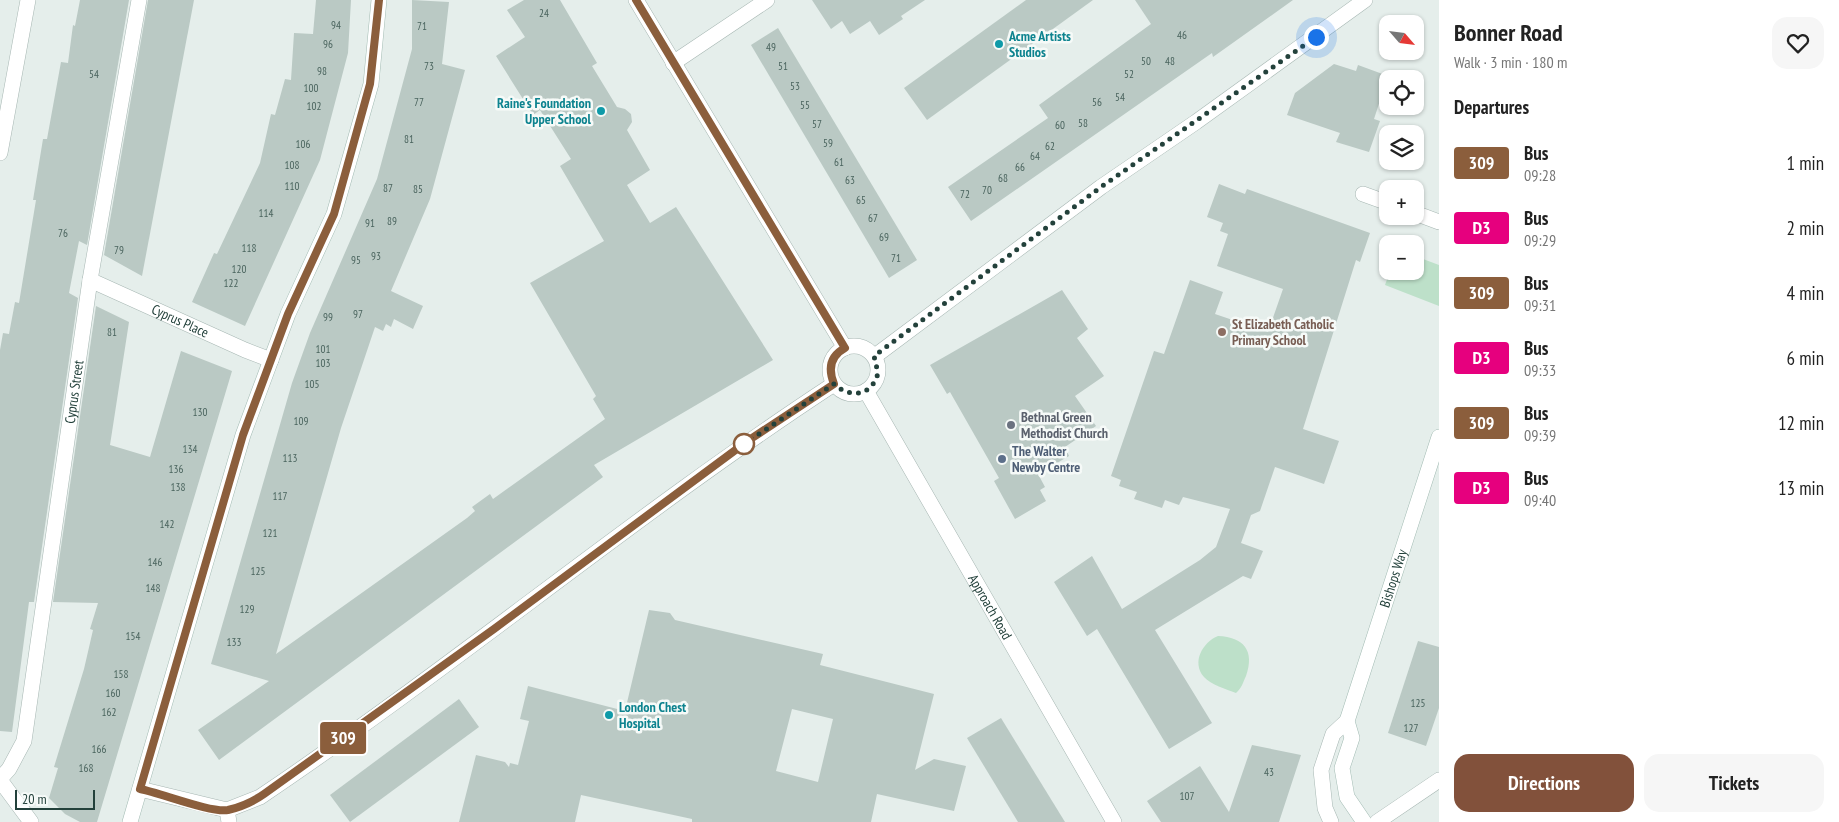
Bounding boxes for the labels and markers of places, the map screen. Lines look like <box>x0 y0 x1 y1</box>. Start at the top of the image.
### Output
place label: Acme Artists Studios <box>1008 27 1071 61</box>
marker: Acme Artists Studios <box>993 38 1005 50</box>
place label: Raine's Foundation Upper School <box>497 94 592 128</box>
marker: Raine's Foundation Upper School <box>595 105 607 117</box>
place label: St Elizabeth Catholic Primary School <box>1232 315 1334 349</box>
marker: St Elizabeth Catholic Primary School <box>1216 326 1228 338</box>
place label: Bethnal Green Methodist Church <box>1021 408 1108 442</box>
marker: Bethnal Green Methodist Church <box>1005 419 1017 431</box>
unlabelled marker <box>733 433 755 455</box>
place label: The Walter Newby Centre <box>1012 442 1080 476</box>
marker: The Walter Newby Centre <box>996 453 1008 465</box>
place label: London Chest Hospital <box>619 698 686 732</box>
marker: London Chest Hospital <box>603 709 615 721</box>

